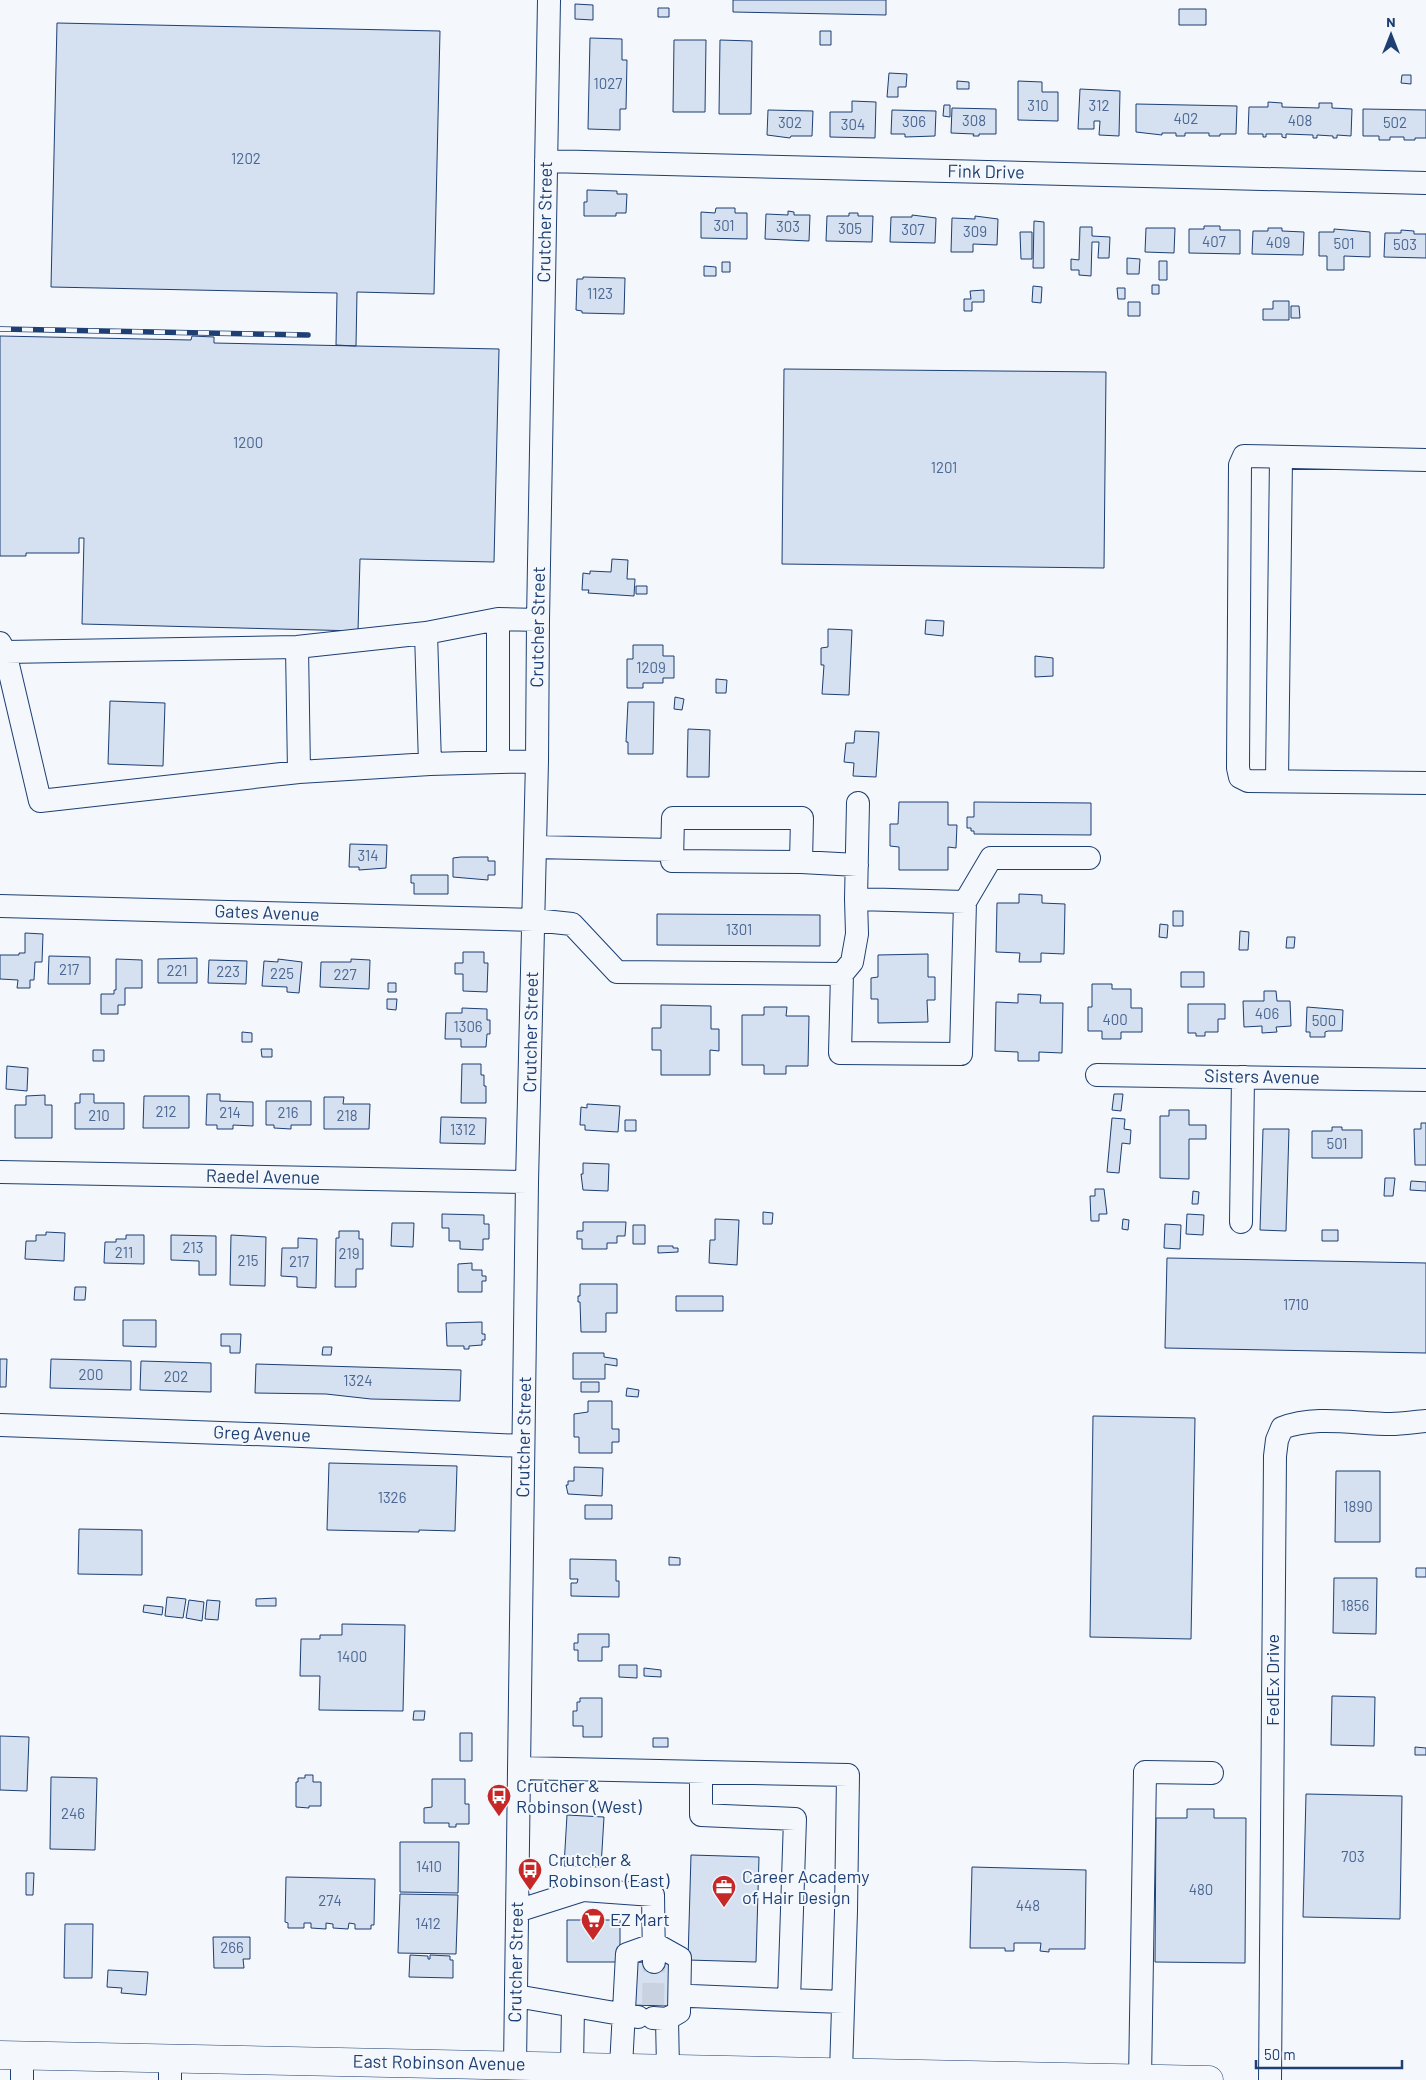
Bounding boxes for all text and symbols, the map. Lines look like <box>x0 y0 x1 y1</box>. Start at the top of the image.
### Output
north arrow <box>1366 10 1416 60</box>
text: N <box>1386 13 1396 30</box>
house number: 1027 <box>594 74 622 92</box>
house number: 310 <box>1027 96 1049 114</box>
house number: 312 <box>1089 96 1109 114</box>
house number: 402 <box>1174 109 1198 127</box>
house number: 308 <box>962 111 986 129</box>
house number: 408 <box>1288 111 1312 129</box>
house number: 306 <box>902 112 926 130</box>
house number: 302 <box>778 113 802 131</box>
house number: 502 <box>1383 113 1407 131</box>
house number: 304 <box>841 115 865 133</box>
house number: 1202 <box>231 149 261 167</box>
street label: Fink Drive <box>947 159 1025 183</box>
street label: Crutcher Street <box>532 161 556 283</box>
house number: 301 <box>713 216 735 234</box>
house number: 303 <box>776 217 800 235</box>
house number: 305 <box>838 219 862 237</box>
house number: 307 <box>901 220 925 238</box>
house number: 309 <box>963 222 987 240</box>
house number: 407 <box>1202 232 1226 250</box>
house number: 409 <box>1266 233 1290 251</box>
house number: 501 <box>1333 234 1355 252</box>
house number: 503 <box>1393 235 1417 253</box>
house number: 1123 <box>587 284 613 302</box>
house number: 1200 <box>233 433 263 451</box>
house number: 1201 <box>931 458 957 476</box>
street label: Crutcher Street <box>525 566 549 688</box>
house number: 1209 <box>636 658 666 676</box>
house number: 314 <box>357 846 379 864</box>
street label: Gates Avenue <box>214 899 320 925</box>
house number: 1301 <box>726 920 752 938</box>
house number: 217 <box>59 960 79 978</box>
house number: 221 <box>166 961 188 979</box>
house number: 223 <box>216 962 240 980</box>
house number: 225 <box>270 964 294 982</box>
house number: 227 <box>333 965 357 983</box>
street label: Crutcher Street <box>518 971 542 1093</box>
house number: 406 <box>1255 1004 1279 1022</box>
house number: 400 <box>1102 1010 1128 1028</box>
house number: 500 <box>1312 1011 1336 1029</box>
house number: 1306 <box>453 1017 483 1035</box>
street label: Sisters Avenue <box>1204 1064 1320 1088</box>
house number: 212 <box>155 1102 177 1120</box>
house number: 214 <box>219 1103 241 1121</box>
house number: 216 <box>278 1103 298 1121</box>
house number: 210 <box>88 1106 110 1124</box>
house number: 218 <box>337 1106 357 1124</box>
house number: 1312 <box>450 1120 476 1138</box>
house number: 501 <box>1326 1134 1348 1152</box>
street label: Raedel Avenue <box>206 1164 320 1188</box>
house number: 213 <box>183 1238 203 1256</box>
house number: 211 <box>115 1243 133 1261</box>
house number: 219 <box>339 1244 359 1262</box>
house number: 215 <box>238 1251 258 1269</box>
house number: 217 <box>289 1252 309 1270</box>
house number: 1710 <box>1283 1295 1309 1313</box>
house number: 200 <box>79 1365 104 1383</box>
house number: 202 <box>164 1367 188 1385</box>
house number: 1324 <box>343 1371 373 1389</box>
street label: Crutcher Street <box>511 1376 535 1498</box>
street label: Greg Avenue <box>213 1420 311 1446</box>
house number: 1326 <box>378 1488 406 1506</box>
house number: 1890 <box>1343 1497 1373 1515</box>
house number: 1856 <box>1341 1596 1369 1614</box>
street label: FedEx Drive <box>1261 1634 1283 1726</box>
house number: 1400 <box>337 1647 367 1665</box>
place label: Crutcher & Robinson (West) <box>516 1774 642 1817</box>
bus stop icon: Crutcher & Robinson (West) <box>486 1783 512 1817</box>
house number: 246 <box>61 1804 85 1822</box>
house number: 703 <box>1341 1847 1365 1865</box>
place label: Crutcher & Robinson (East) <box>548 1848 670 1891</box>
house number: 1410 <box>416 1857 442 1875</box>
bus stop icon: Crutcher & Robinson (East) <box>517 1857 543 1891</box>
place label: Career Academy of Hair Design <box>742 1865 870 1908</box>
office icon: Career Academy of Hair Design <box>711 1874 737 1908</box>
house number: 480 <box>1189 1880 1213 1898</box>
house number: 274 <box>318 1891 342 1909</box>
house number: 448 <box>1016 1896 1040 1914</box>
street label: Crutcher Street <box>503 1901 527 2023</box>
supermarket icon: EZ Mart <box>580 1907 606 1941</box>
place label: EZ Mart <box>610 1908 670 1930</box>
house number: 1412 <box>415 1914 441 1932</box>
house number: 266 <box>220 1938 244 1956</box>
scale bar <box>1256 2038 1402 2070</box>
text: 50 m <box>1264 2045 1296 2063</box>
street label: East Robinson Avenue <box>352 2049 526 2075</box>

